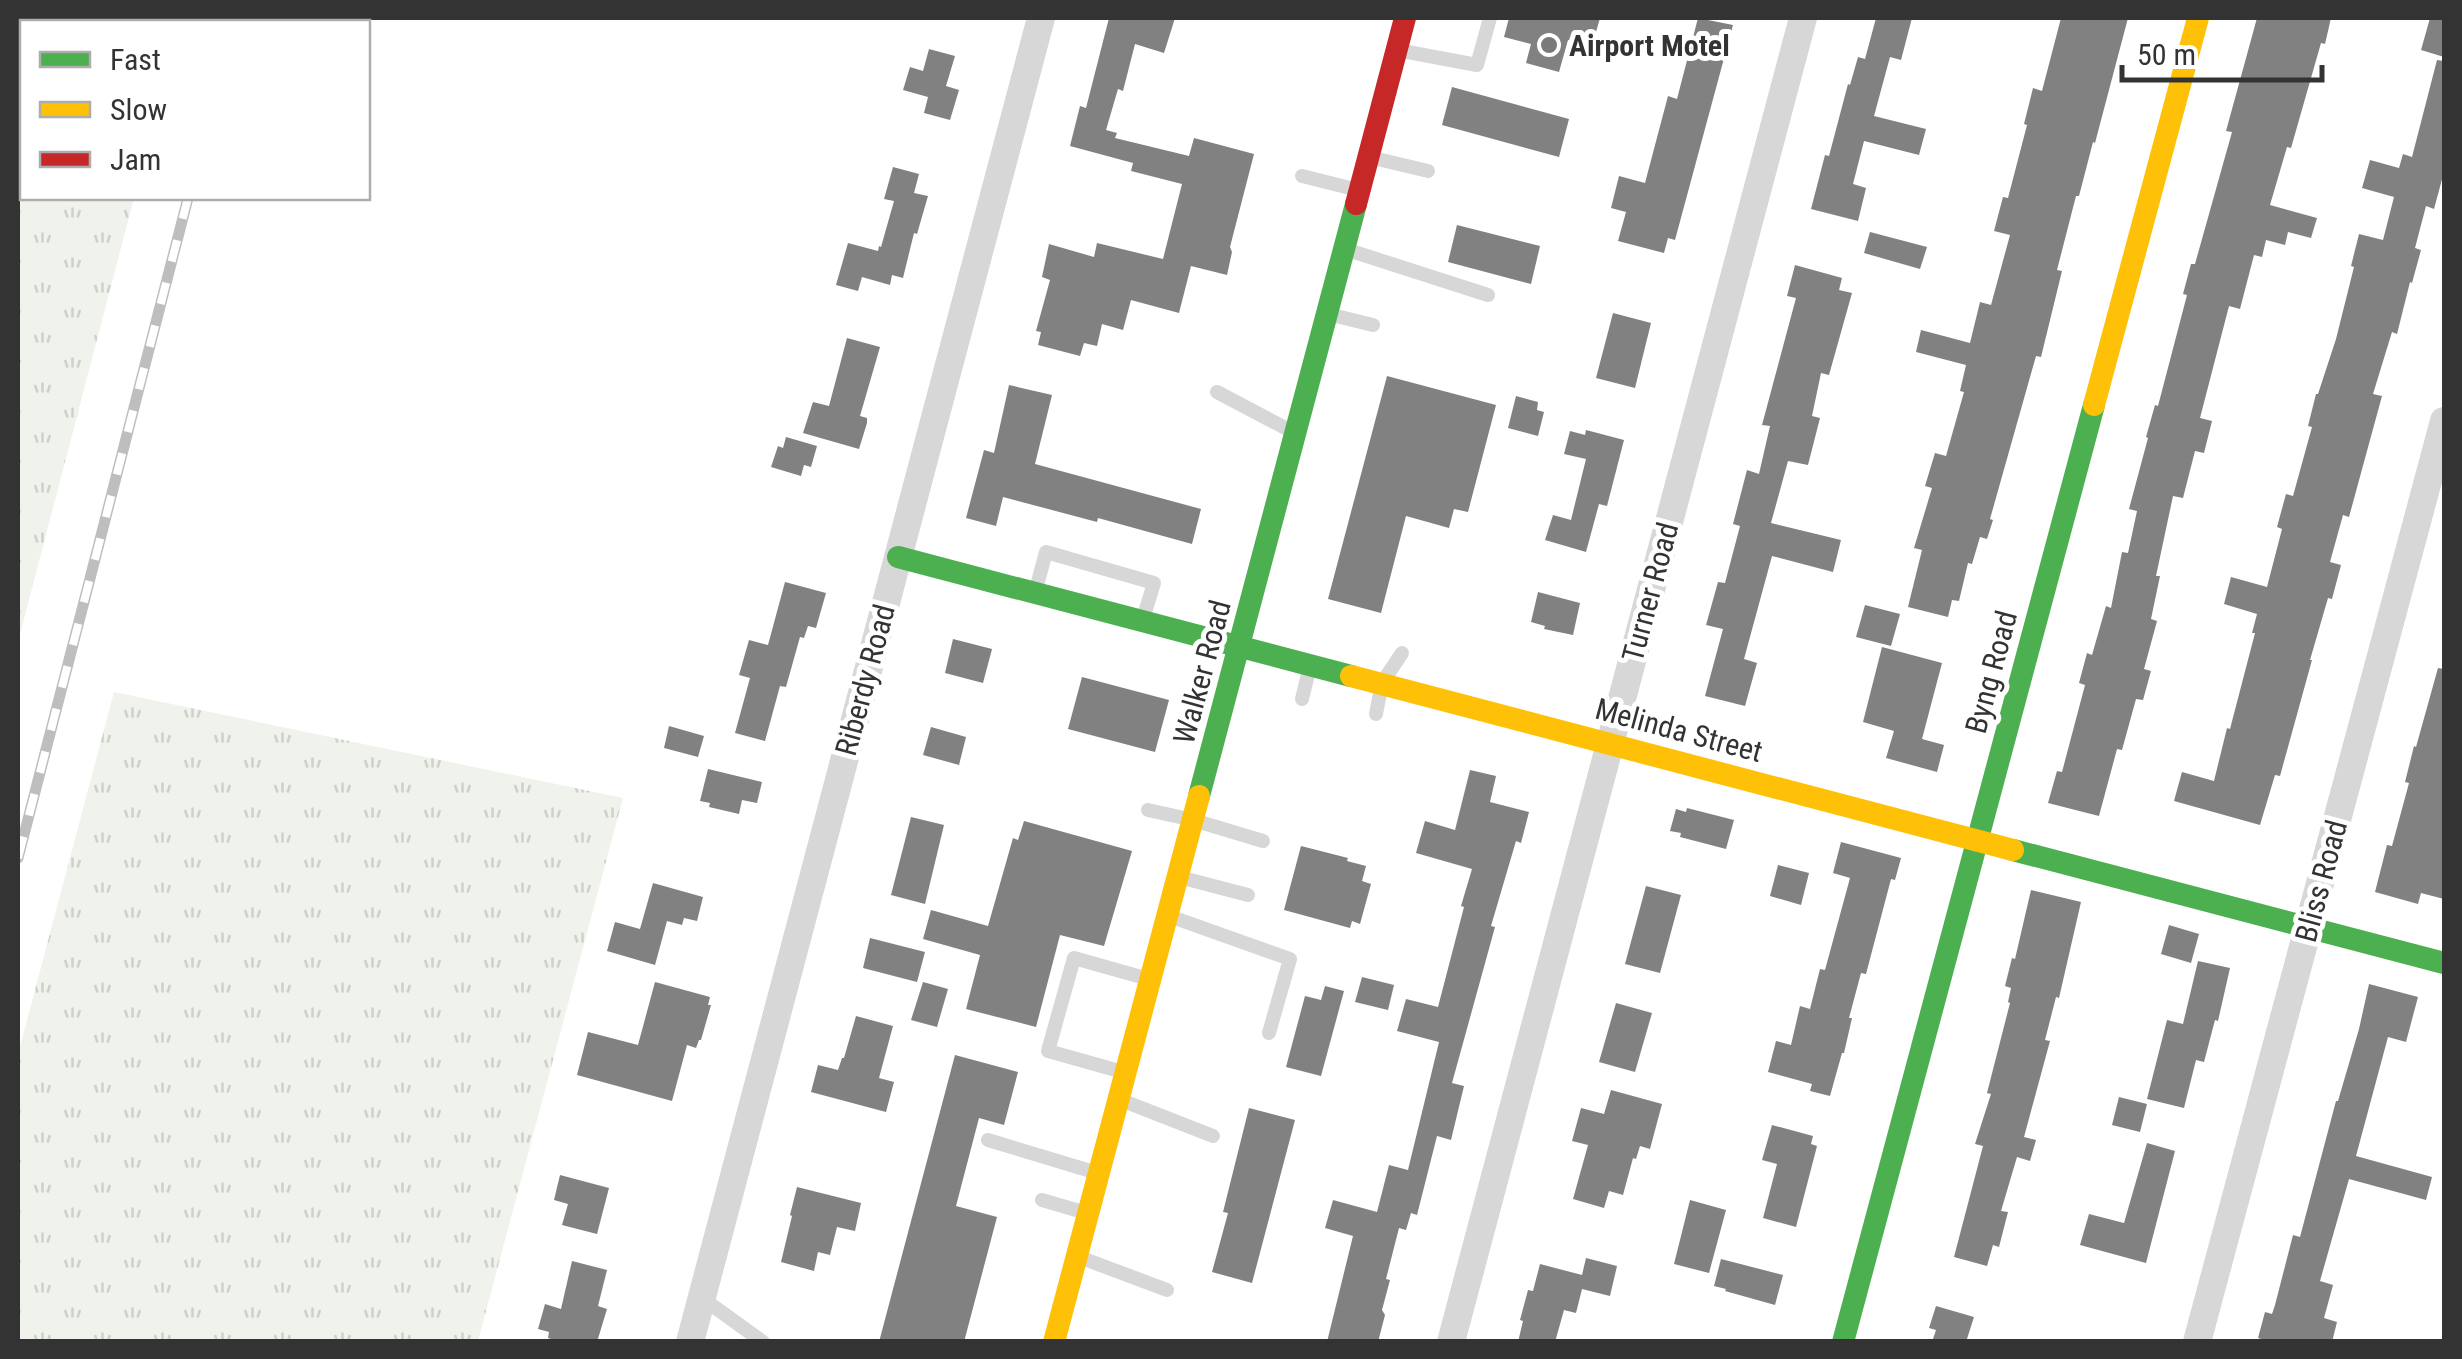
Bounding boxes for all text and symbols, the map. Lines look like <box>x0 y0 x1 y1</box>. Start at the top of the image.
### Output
legend <box>20 20 370 200</box>
scale bar <box>2122 20 2322 82</box>
place label: Airport Motel <box>1569 28 1730 63</box>
marker: Airport Motel <box>1538 34 1560 56</box>
text: 50 m <box>2137 37 2196 72</box>
text: Fast <box>110 42 161 77</box>
text: Slow <box>110 92 167 127</box>
text: Jam <box>110 142 161 177</box>
street label: Turner Road <box>1615 519 1685 665</box>
street label: Walker Road <box>1166 596 1238 748</box>
street label: Riberdy Road <box>828 601 902 759</box>
street label: Byng Road <box>1958 607 2024 737</box>
street label: Melinda Street <box>1592 691 1766 769</box>
street label: Bliss Road <box>2288 816 2354 946</box>

